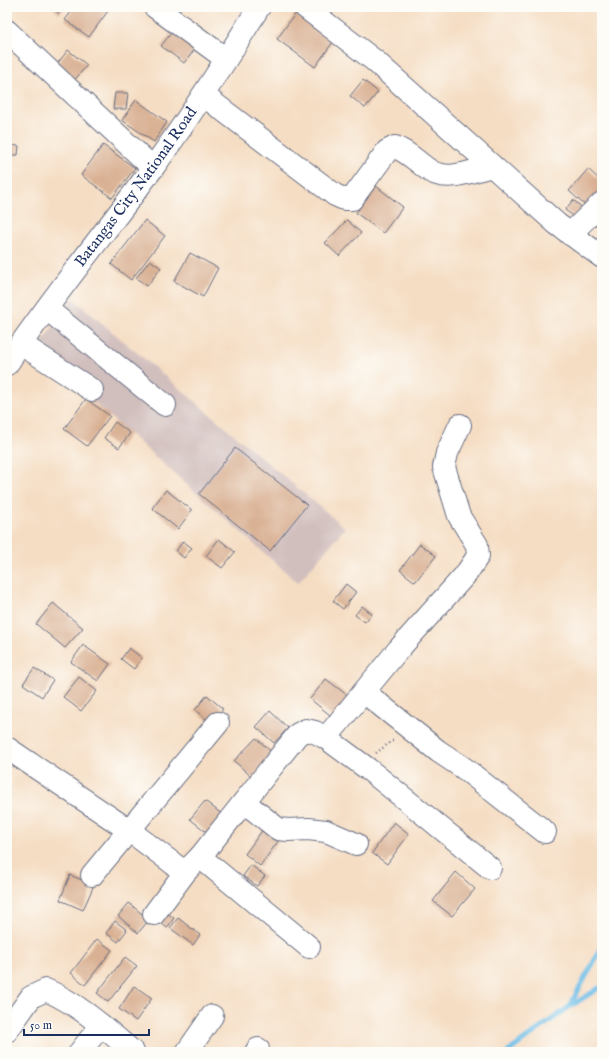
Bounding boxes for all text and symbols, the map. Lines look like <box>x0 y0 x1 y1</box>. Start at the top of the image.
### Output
street label: Batangas City National Road <box>71 103 202 271</box>
scale bar <box>24 1011 149 1037</box>
text: 50 m <box>30 1018 52 1033</box>

